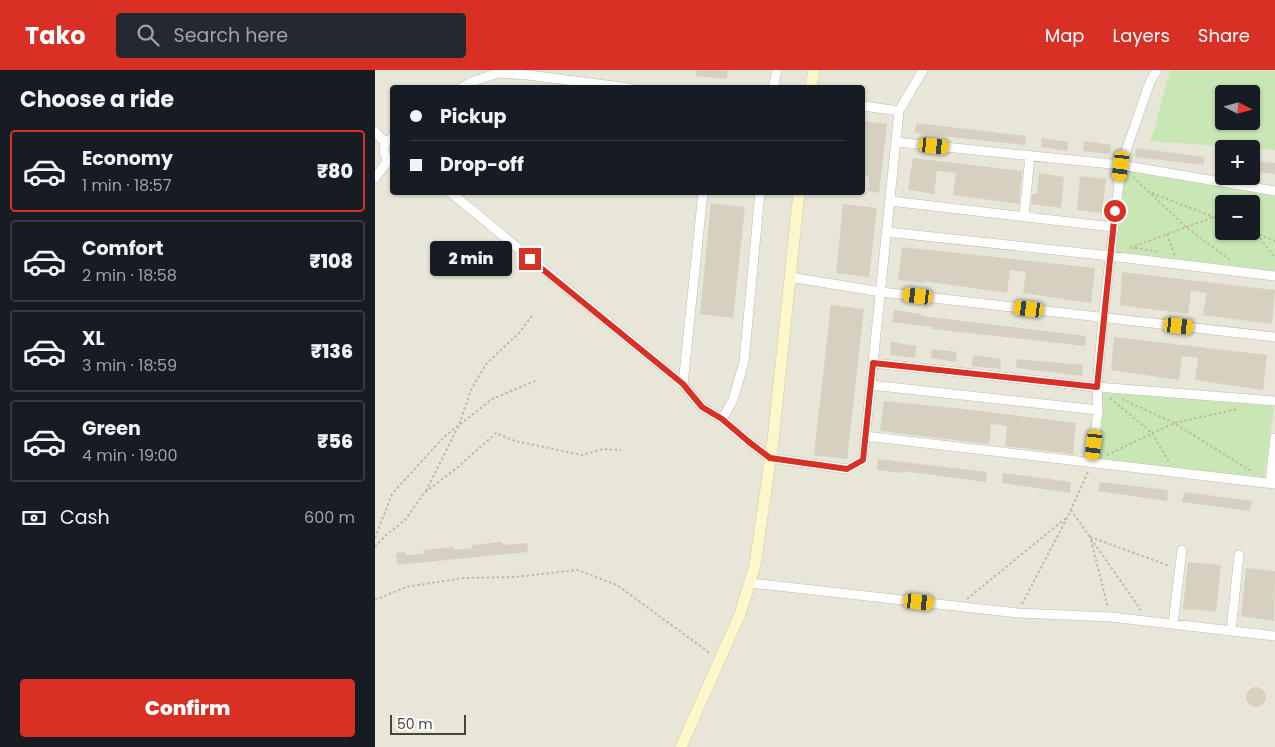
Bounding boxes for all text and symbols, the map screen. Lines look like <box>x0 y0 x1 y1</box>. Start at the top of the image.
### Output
search box <box>116 13 466 58</box>
text: Tako <box>25 19 86 52</box>
icon: search <box>134 21 162 49</box>
text: Search here <box>174 22 288 49</box>
text: Map <box>1045 23 1085 48</box>
text: Layers <box>1113 23 1170 48</box>
text: Share <box>1198 23 1250 48</box>
text: Choose a ride <box>20 84 174 115</box>
north arrow <box>1215 85 1260 130</box>
map controls <box>1215 85 1260 240</box>
text: Pickup <box>440 103 506 130</box>
car <box>918 137 949 155</box>
button: + <box>1215 140 1260 185</box>
text: Economy <box>82 145 173 172</box>
icon: car <box>22 149 67 194</box>
car <box>1111 150 1130 182</box>
text: Drop-off <box>440 151 524 178</box>
text: ₹80 <box>317 158 353 185</box>
text: 1 min · 18:57 <box>82 174 171 197</box>
button: − <box>1215 195 1260 240</box>
route start <box>1104 200 1126 222</box>
text: Comfort <box>82 235 164 262</box>
icon: car <box>22 239 67 284</box>
callout: 2 min <box>430 242 513 276</box>
text: 2 min <box>448 247 494 270</box>
text: ₹108 <box>310 248 353 275</box>
route end <box>519 248 541 270</box>
text: 2 min · 18:58 <box>82 264 177 287</box>
car <box>902 287 933 305</box>
car <box>1013 300 1044 318</box>
car <box>1163 317 1194 335</box>
text: XL <box>82 325 105 352</box>
icon: car <box>22 329 67 374</box>
text: ₹136 <box>311 338 353 365</box>
text: 3 min · 18:59 <box>82 354 177 377</box>
text: Green <box>82 415 141 442</box>
icon: car <box>22 419 67 464</box>
text: ₹56 <box>317 428 353 455</box>
car <box>1084 429 1103 461</box>
text: 4 min · 19:00 <box>82 444 178 467</box>
icon: cash <box>20 504 48 532</box>
text: Cash <box>60 504 110 531</box>
text: 600 m <box>304 506 355 529</box>
car <box>903 593 934 611</box>
button: Confirm <box>20 679 355 737</box>
scale bar <box>390 712 466 735</box>
text: 50 m <box>397 714 433 734</box>

